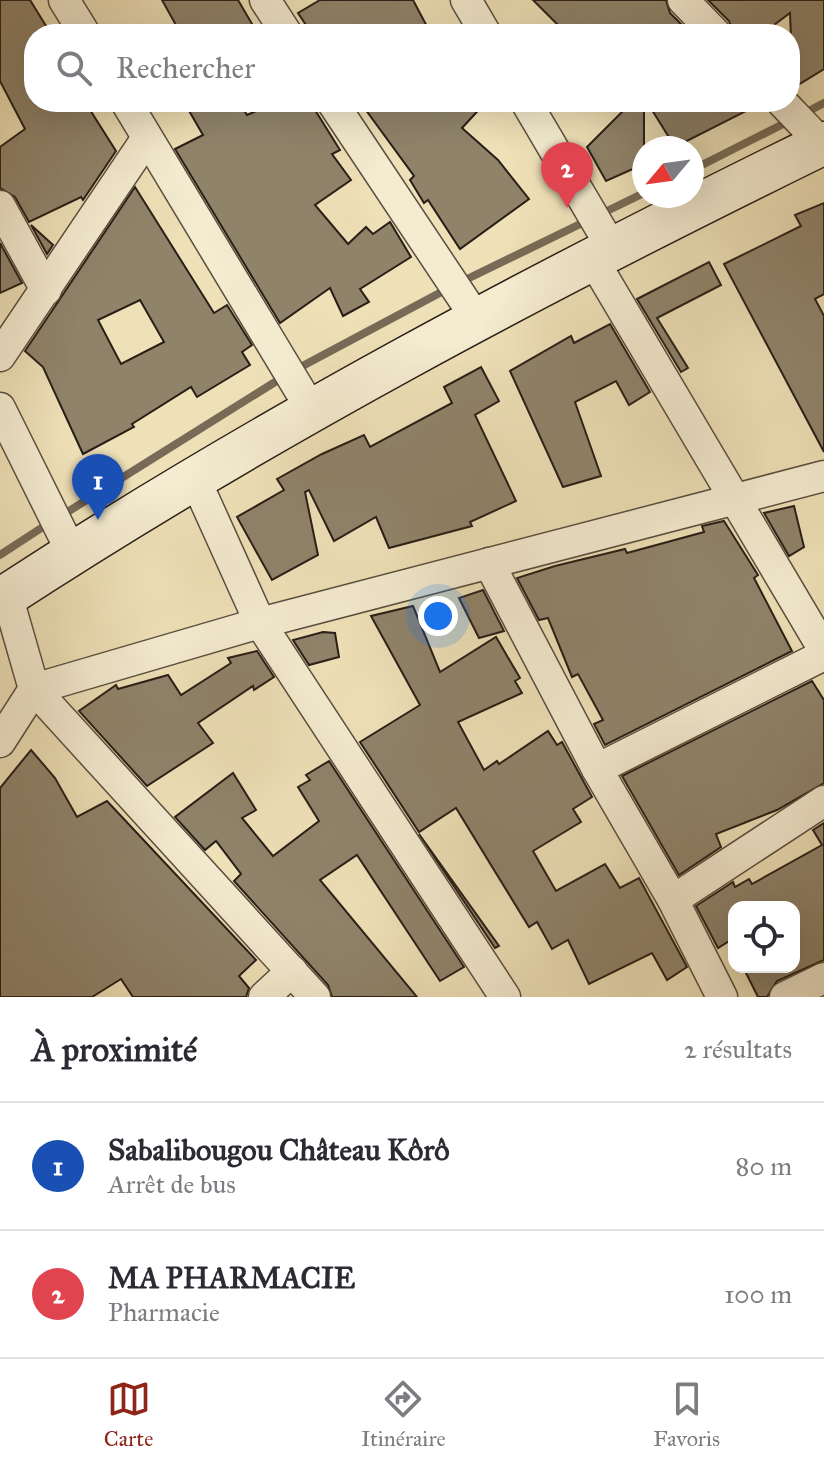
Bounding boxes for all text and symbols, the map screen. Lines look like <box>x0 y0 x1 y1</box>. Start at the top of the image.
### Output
search box <box>24 24 800 112</box>
icon: search <box>52 46 96 90</box>
text: Rechercher <box>116 50 255 86</box>
north arrow <box>632 136 704 208</box>
pin: 2 <box>541 142 593 208</box>
pin: 1 <box>72 454 124 520</box>
your location <box>418 596 458 636</box>
map controls <box>728 901 800 973</box>
button: locate <box>728 901 800 973</box>
text: À proximité <box>32 1029 197 1070</box>
text: 2 résultats <box>684 1033 792 1065</box>
text: Sabalibougou Château Kôrô <box>108 1132 450 1168</box>
text: 1 <box>53 1150 63 1182</box>
text: 80 m <box>736 1150 792 1182</box>
text: Arrêt de bus <box>108 1168 236 1200</box>
text: MA PHARMACIE <box>108 1260 355 1296</box>
text: 2 <box>52 1278 64 1310</box>
text: 100 m <box>724 1278 792 1310</box>
text: Pharmacie <box>108 1296 220 1328</box>
tab: Carte <box>104 1377 153 1452</box>
tab: Itinéraire <box>361 1377 446 1452</box>
tab: Favoris <box>653 1377 720 1452</box>

